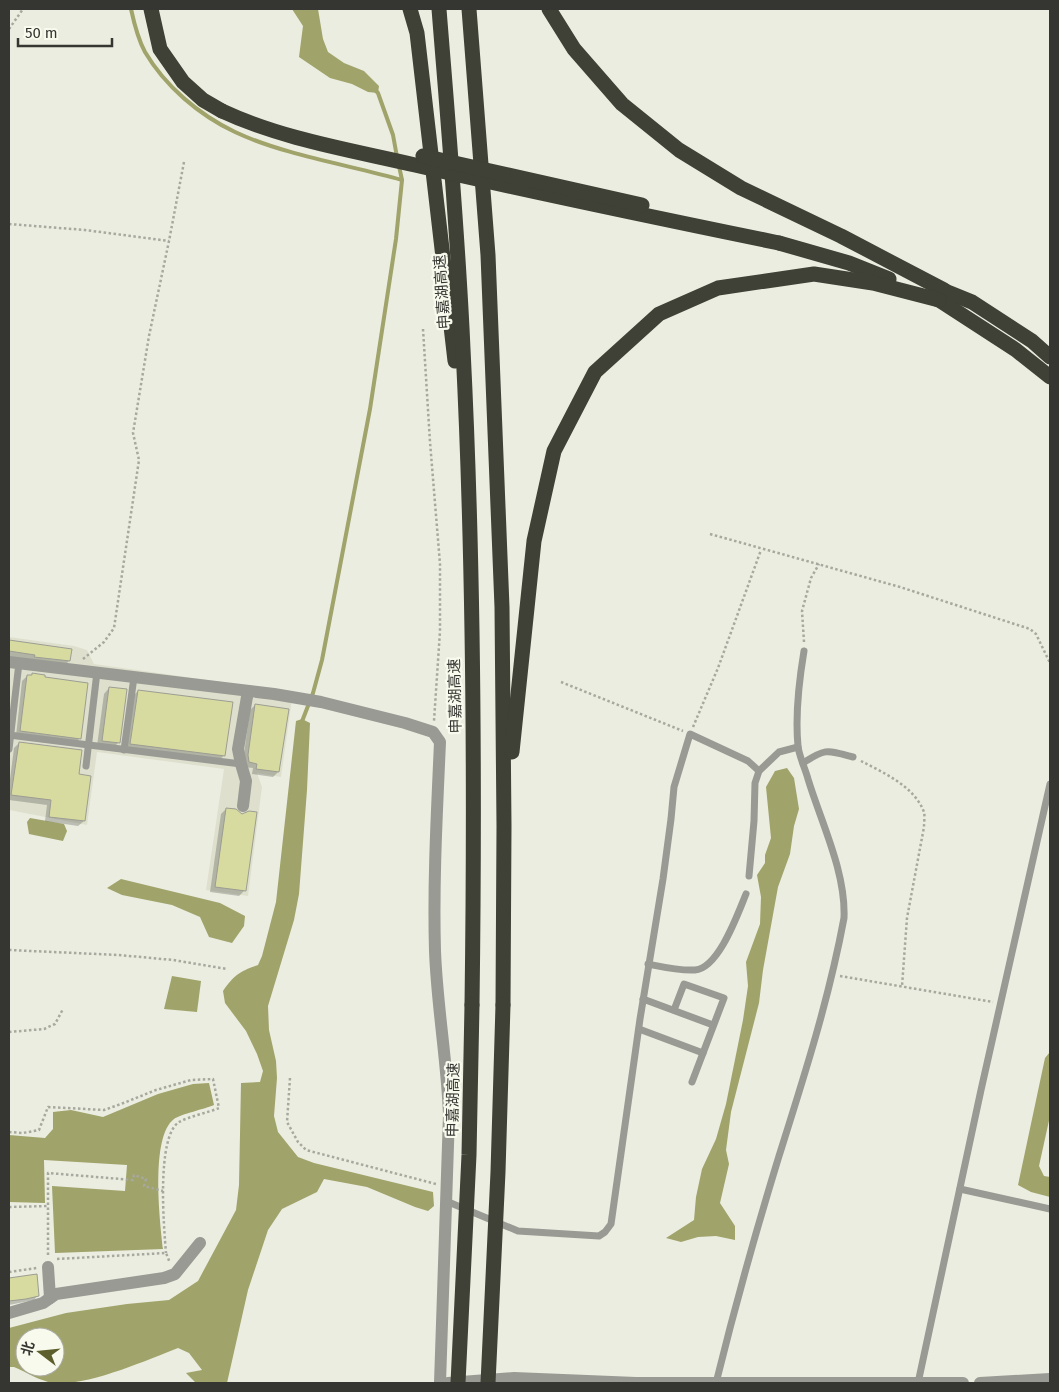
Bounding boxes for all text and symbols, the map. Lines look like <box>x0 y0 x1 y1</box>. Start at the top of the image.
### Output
scale bar <box>18 15 111 47</box>
text: 50 m <box>25 24 58 42</box>
street label: 申嘉湖高速 <box>430 254 454 330</box>
street label: 申嘉湖高速 <box>445 658 465 734</box>
street label: 申嘉湖高速 <box>443 1062 463 1138</box>
north arrow <box>15 1327 65 1377</box>
text: 北 <box>18 1339 38 1358</box>

